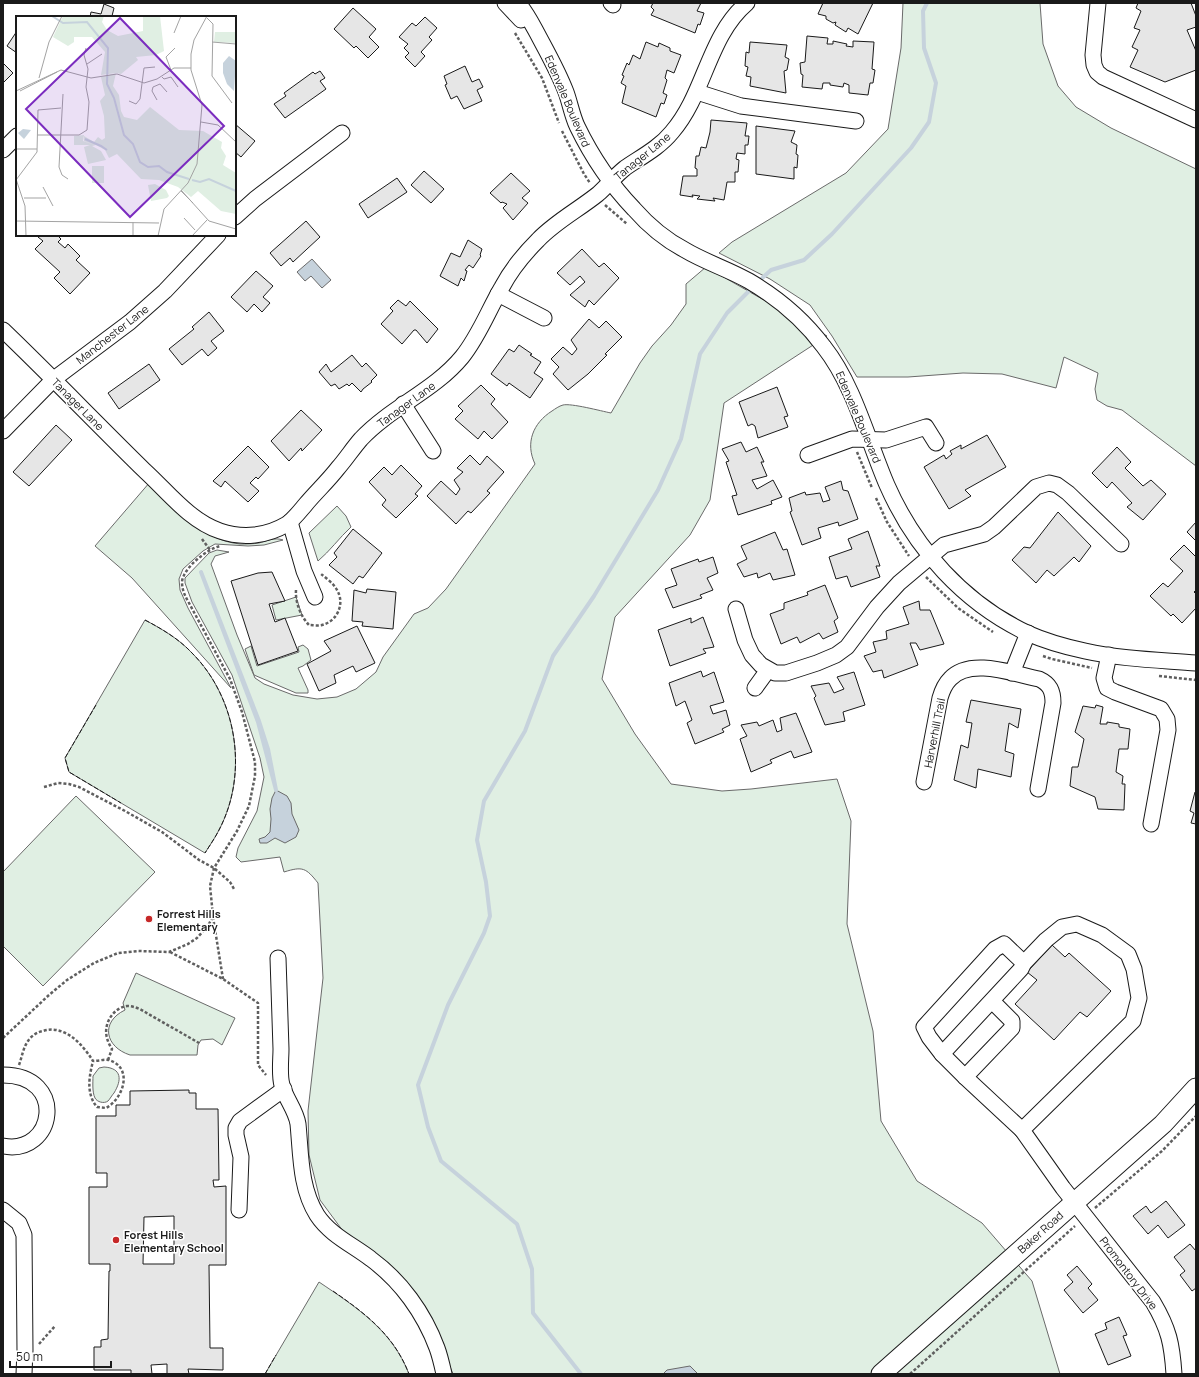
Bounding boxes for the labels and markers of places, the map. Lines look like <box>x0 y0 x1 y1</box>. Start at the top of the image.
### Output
place label: Forrest Hills Elementary <box>157 906 221 934</box>
marker: Forrest Hills Elementary <box>144 914 154 924</box>
place label: Forest Hills Elementary School <box>124 1227 224 1255</box>
marker: Forest Hills Elementary School <box>111 1235 121 1245</box>

